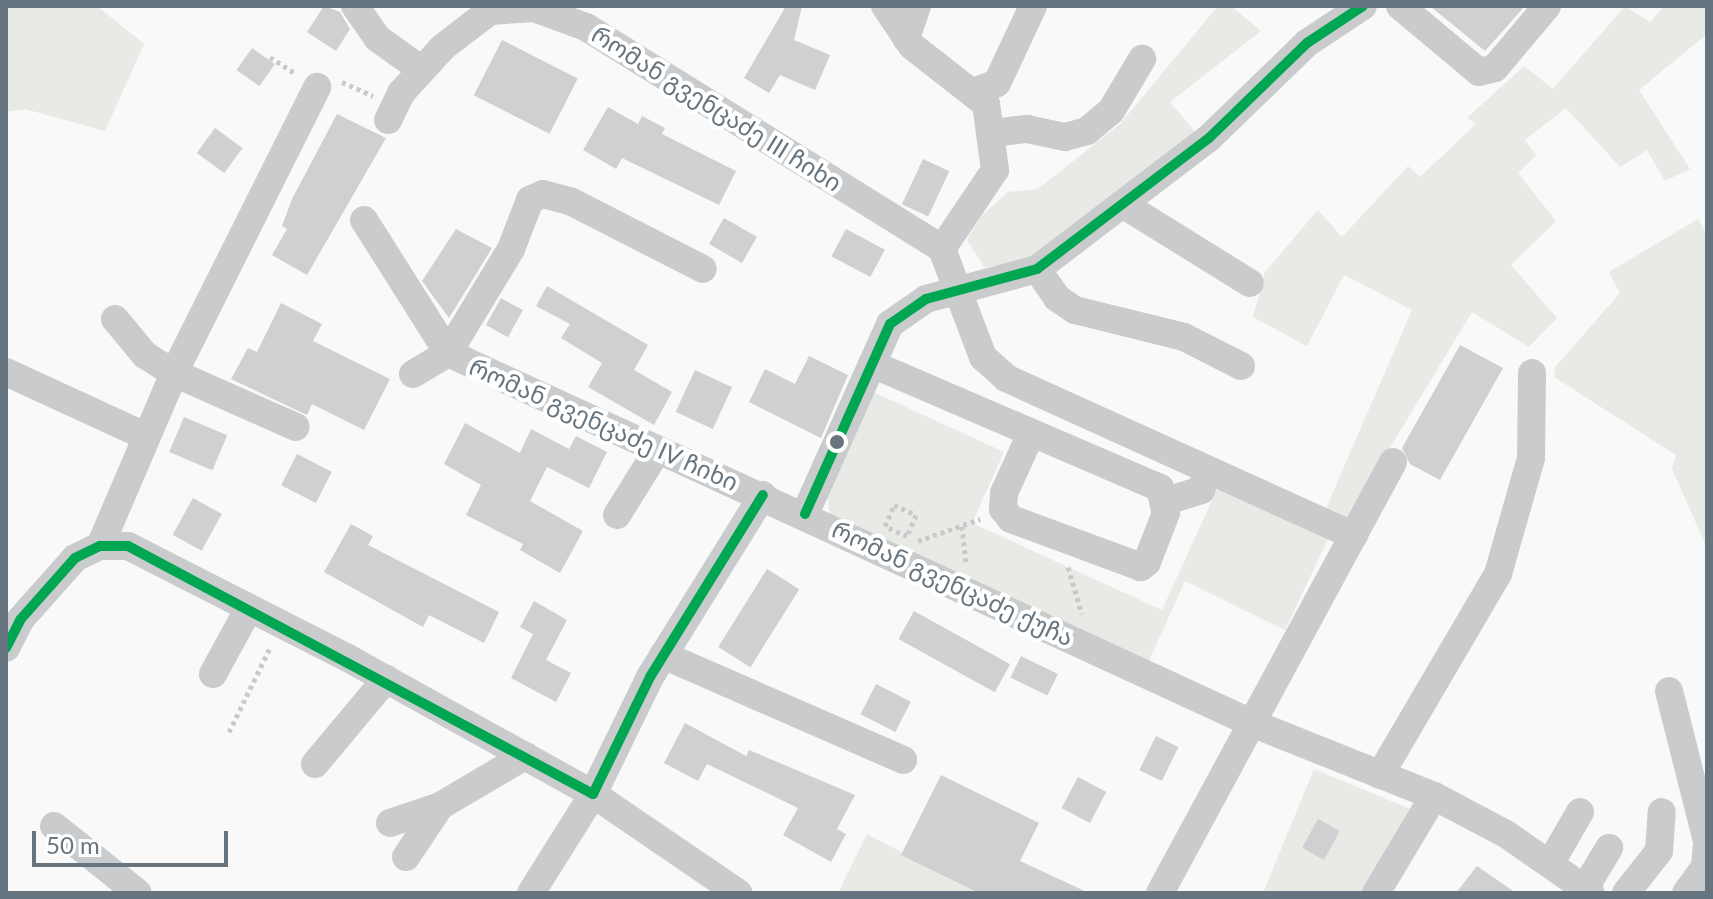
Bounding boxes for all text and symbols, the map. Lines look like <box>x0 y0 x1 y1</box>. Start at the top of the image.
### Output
street label: რომან გვენცაძე III ჩიხი <box>587 19 847 197</box>
street label: რომან გვენცაძე IV ჩიხი <box>465 351 743 497</box>
unlabelled marker <box>829 434 845 450</box>
street label: რომან გვენცაძე ქუჩა <box>828 514 1078 652</box>
scale bar <box>36 815 232 865</box>
text: 50 m <box>46 830 100 859</box>

